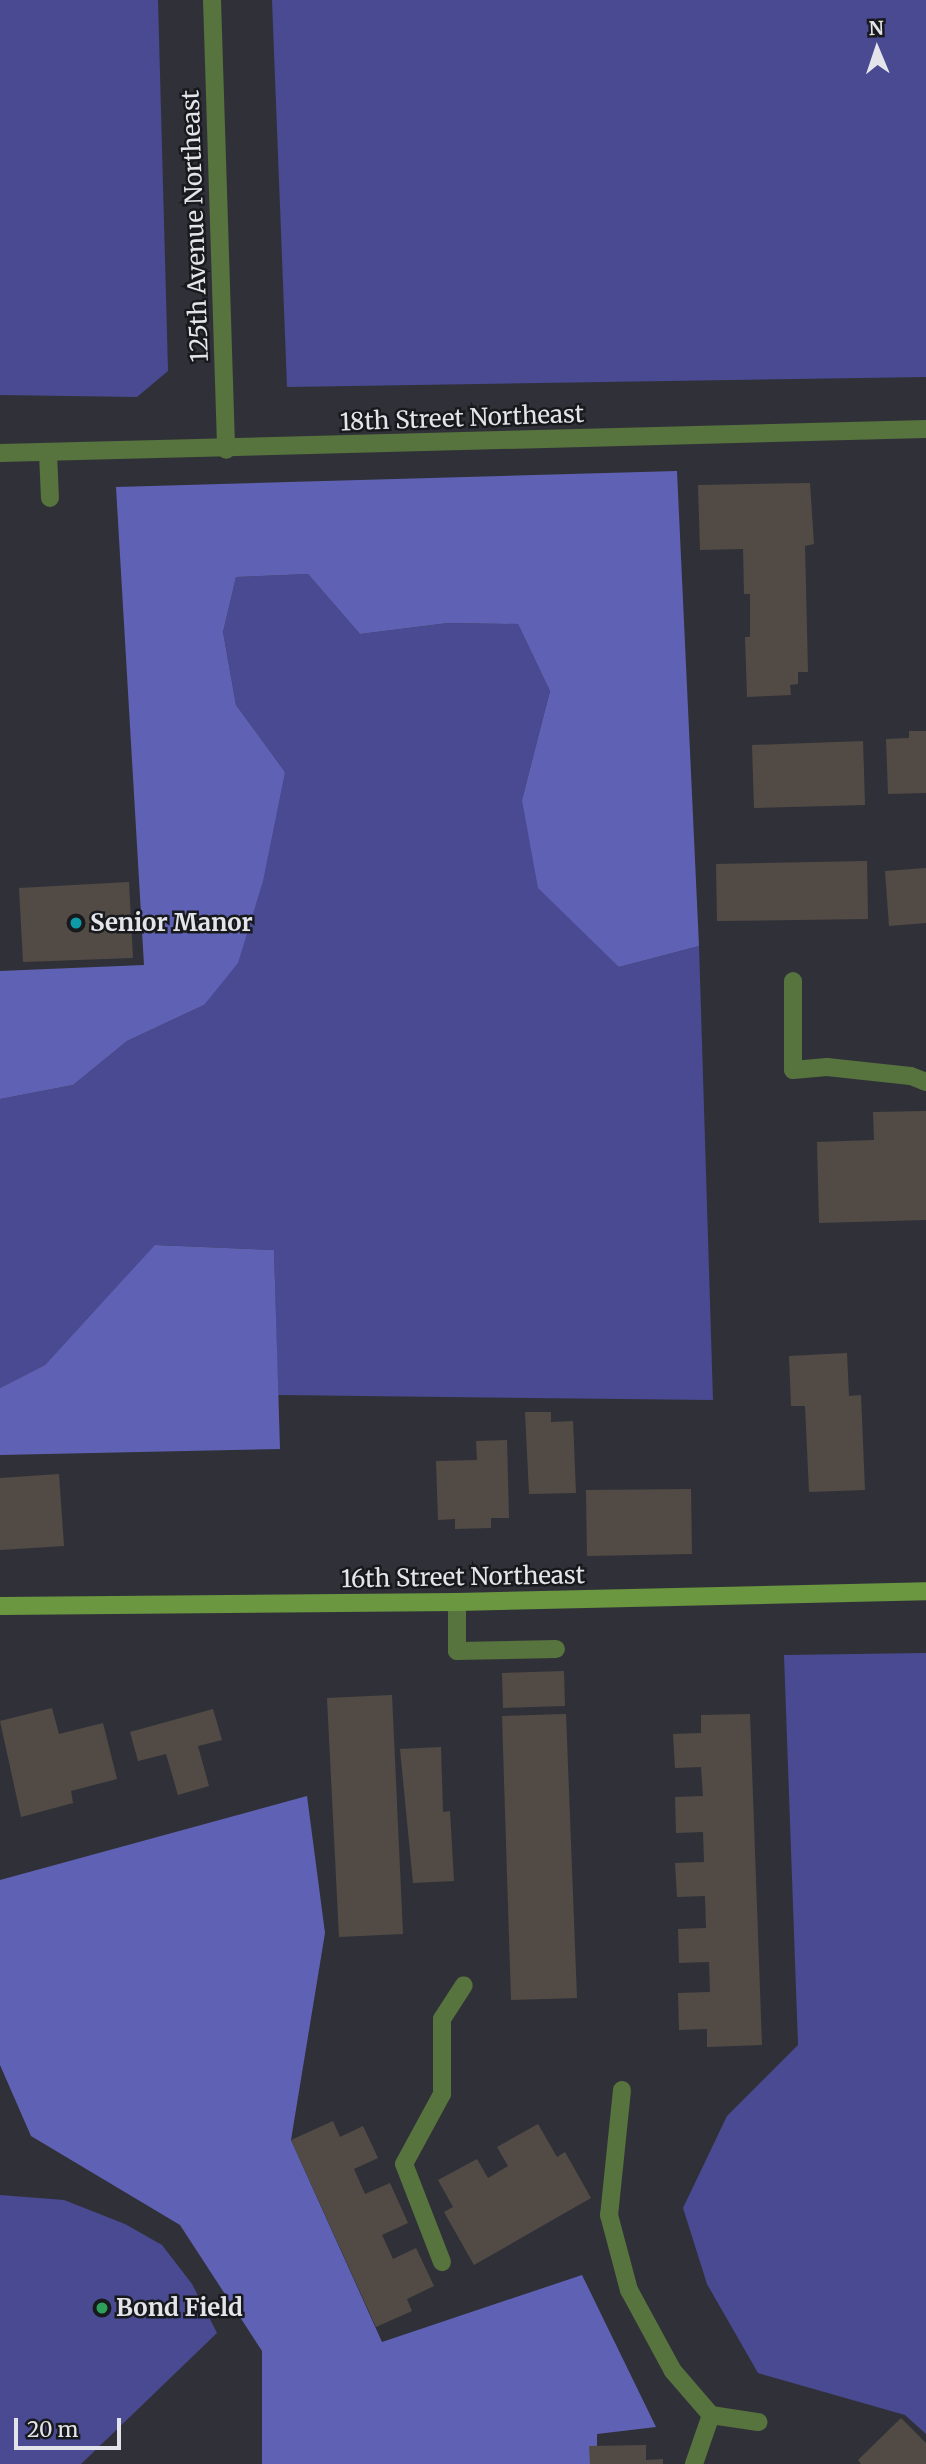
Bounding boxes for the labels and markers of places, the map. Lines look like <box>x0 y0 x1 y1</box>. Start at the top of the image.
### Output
place label: Senior Manor <box>90 909 253 937</box>
marker: Senior Manor <box>68 915 84 931</box>
place label: Bond Field <box>116 2294 243 2322</box>
marker: Bond Field <box>94 2300 110 2316</box>

